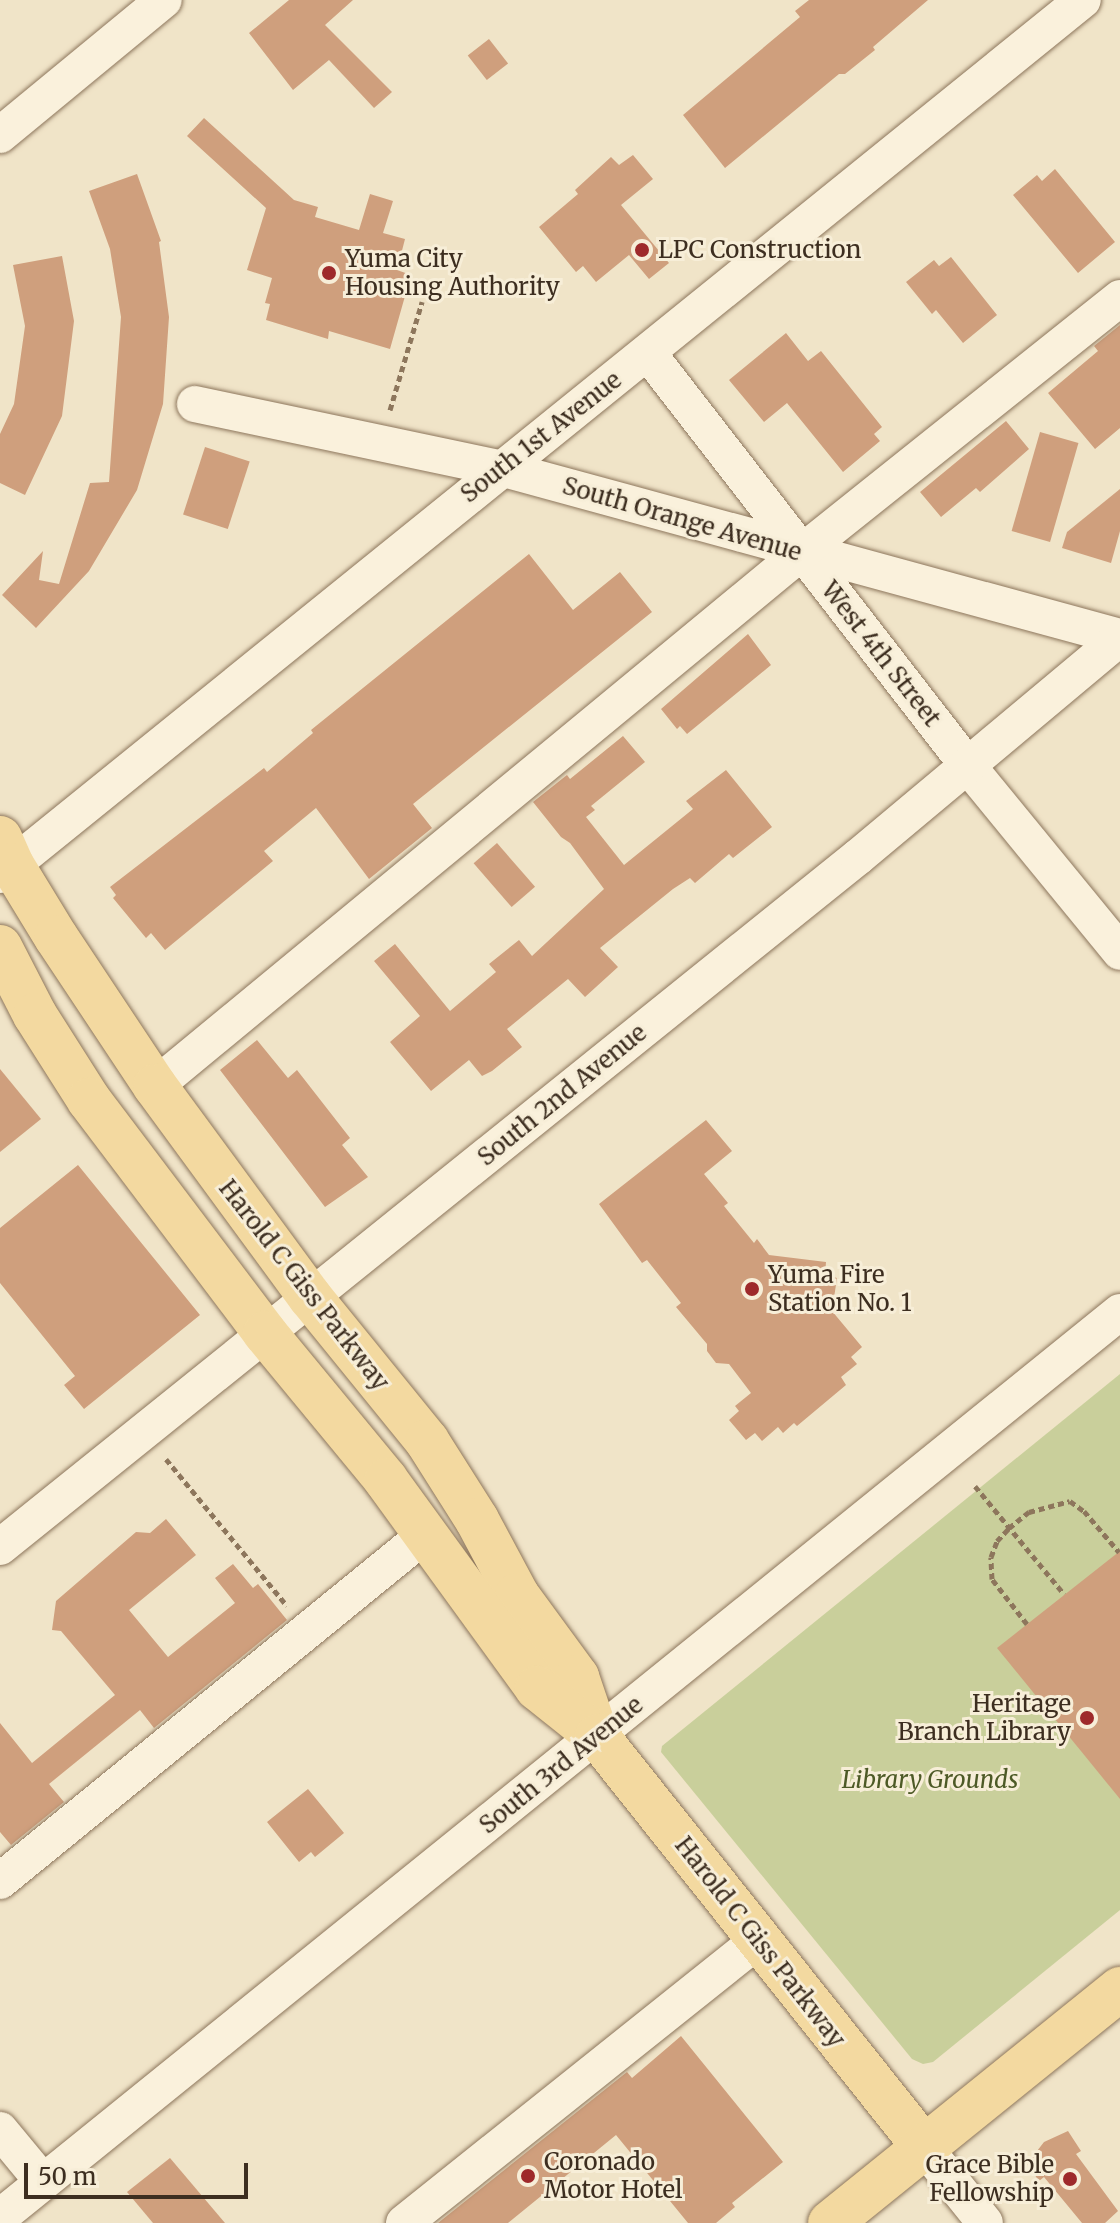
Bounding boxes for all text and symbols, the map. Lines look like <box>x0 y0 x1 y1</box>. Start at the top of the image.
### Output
place label: LPC Construction <box>658 236 861 264</box>
marker: LPC Construction <box>633 241 651 259</box>
place label: Yuma City Housing Authority <box>345 245 560 301</box>
marker: Yuma City Housing Authority <box>320 264 338 282</box>
street label: South 1st Avenue <box>455 365 627 509</box>
street label: South Orange Avenue <box>559 471 805 567</box>
street label: West 4th Street <box>815 576 947 732</box>
street label: South 2nd Avenue <box>472 1018 652 1172</box>
street label: Harold C Giss Parkway <box>213 1174 395 1396</box>
place label: Yuma Fire Station No. 1 <box>768 1261 912 1317</box>
marker: Yuma Fire Station No. 1 <box>743 1280 761 1298</box>
street label: South 3rd Avenue <box>474 1690 648 1840</box>
place label: Heritage Branch Library <box>897 1690 1071 1746</box>
marker: Heritage Branch Library <box>1078 1709 1096 1727</box>
park label: Library Grounds <box>842 1766 1018 1794</box>
street label: Harold C Giss Parkway <box>669 1831 851 2053</box>
scale bar <box>28 2147 252 2197</box>
place label: Coronado Motor Hotel <box>544 2148 683 2204</box>
place label: Grace Bible Fellowship <box>926 2151 1054 2207</box>
text: 50 m <box>38 2161 97 2192</box>
marker: Coronado Motor Hotel <box>519 2167 537 2185</box>
marker: Grace Bible Fellowship <box>1061 2170 1079 2188</box>

